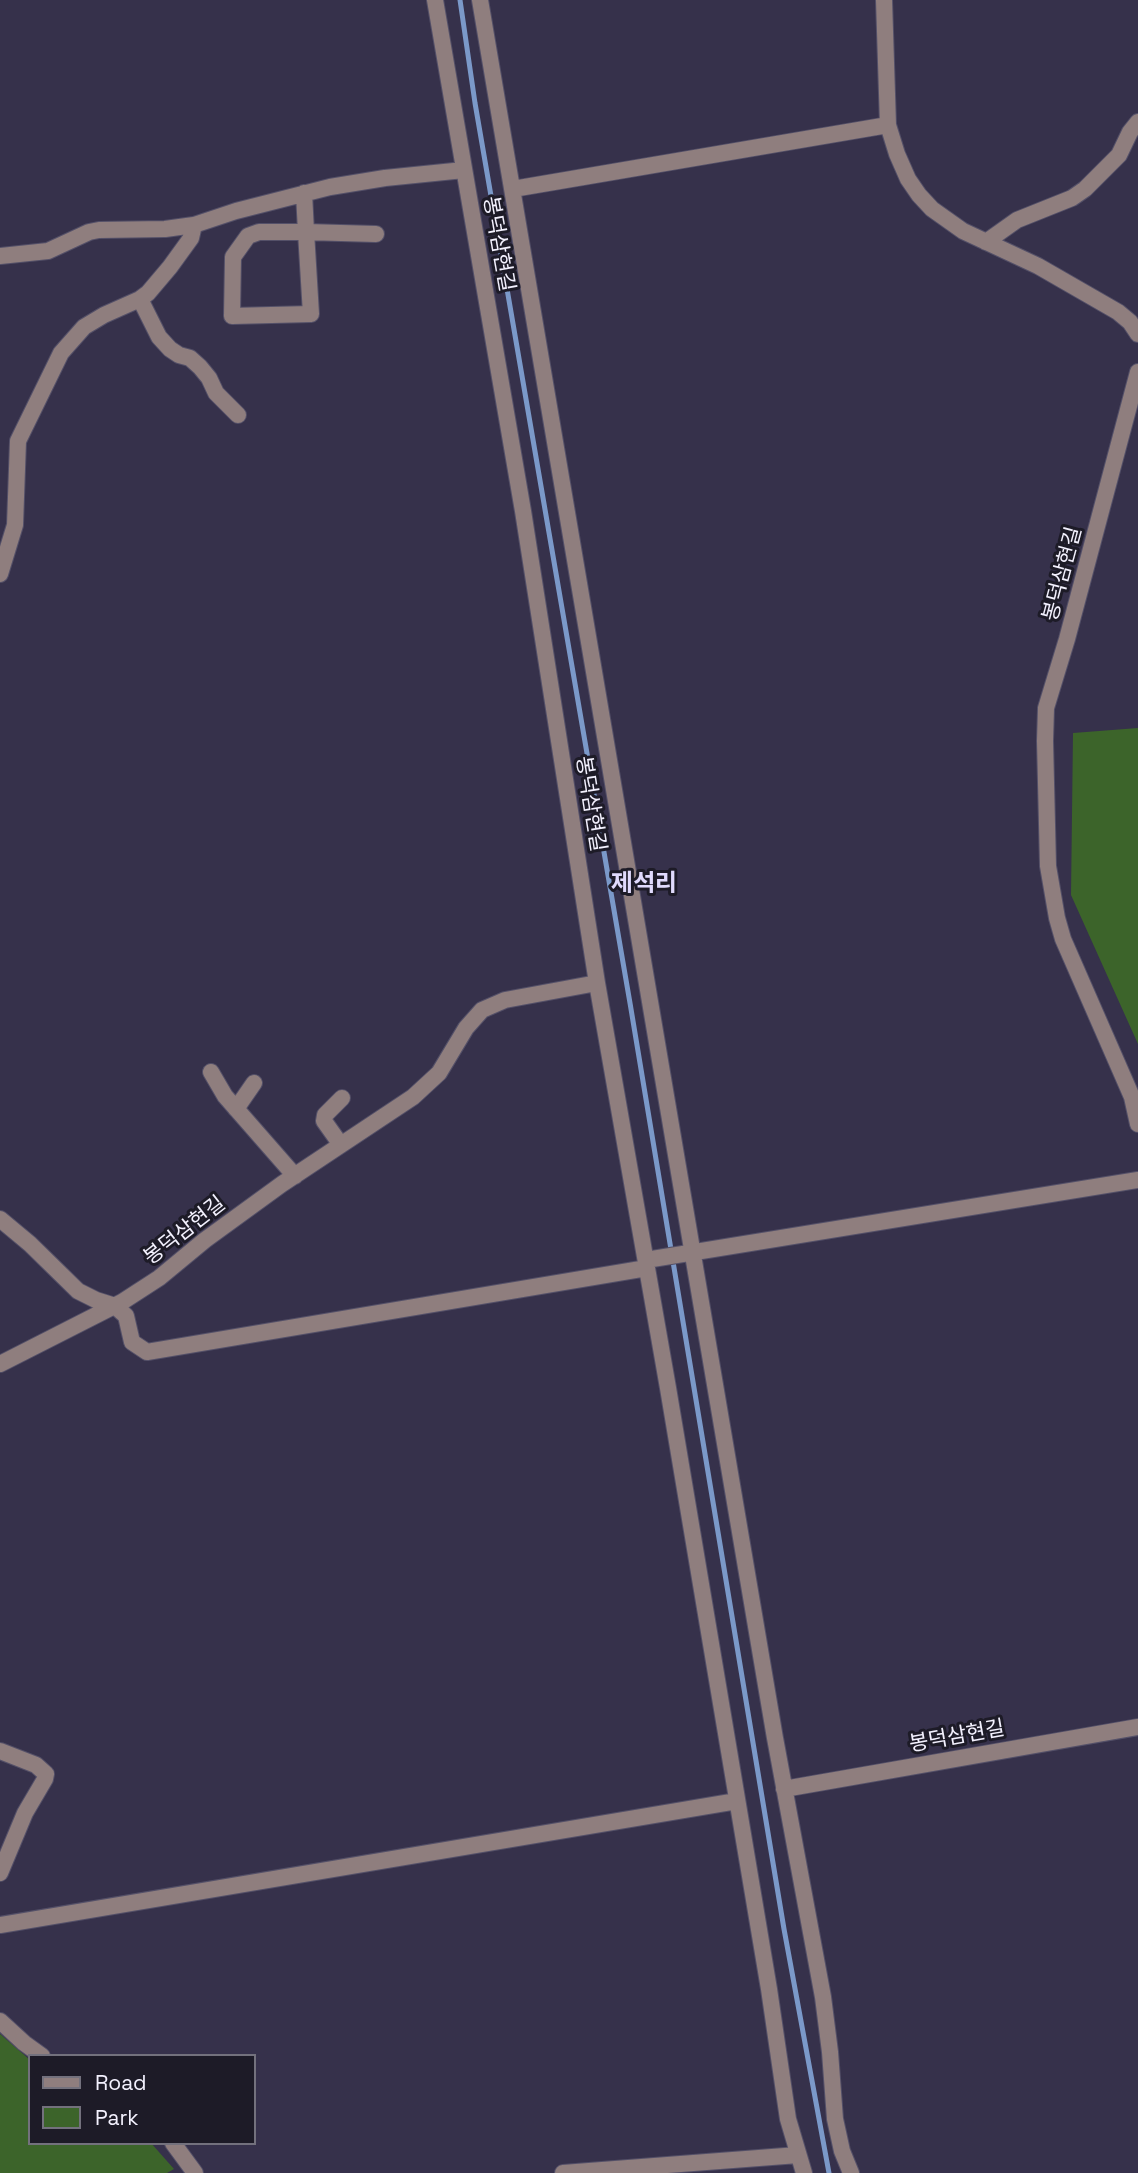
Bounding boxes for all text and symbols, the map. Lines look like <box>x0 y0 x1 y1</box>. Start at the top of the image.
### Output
street label: 봉덕삼현길 <box>477 194 519 294</box>
street label: 봉덕삼현길 <box>1038 524 1088 624</box>
street label: 봉덕삼현길 <box>570 754 610 854</box>
district label: 제석리 <box>611 870 677 898</box>
street label: 봉덕삼현길 <box>139 1191 231 1271</box>
street label: 봉덕삼현길 <box>907 1716 1007 1758</box>
legend <box>28 2054 256 2145</box>
text: Road <box>95 2069 147 2096</box>
text: Park <box>95 2104 139 2131</box>

